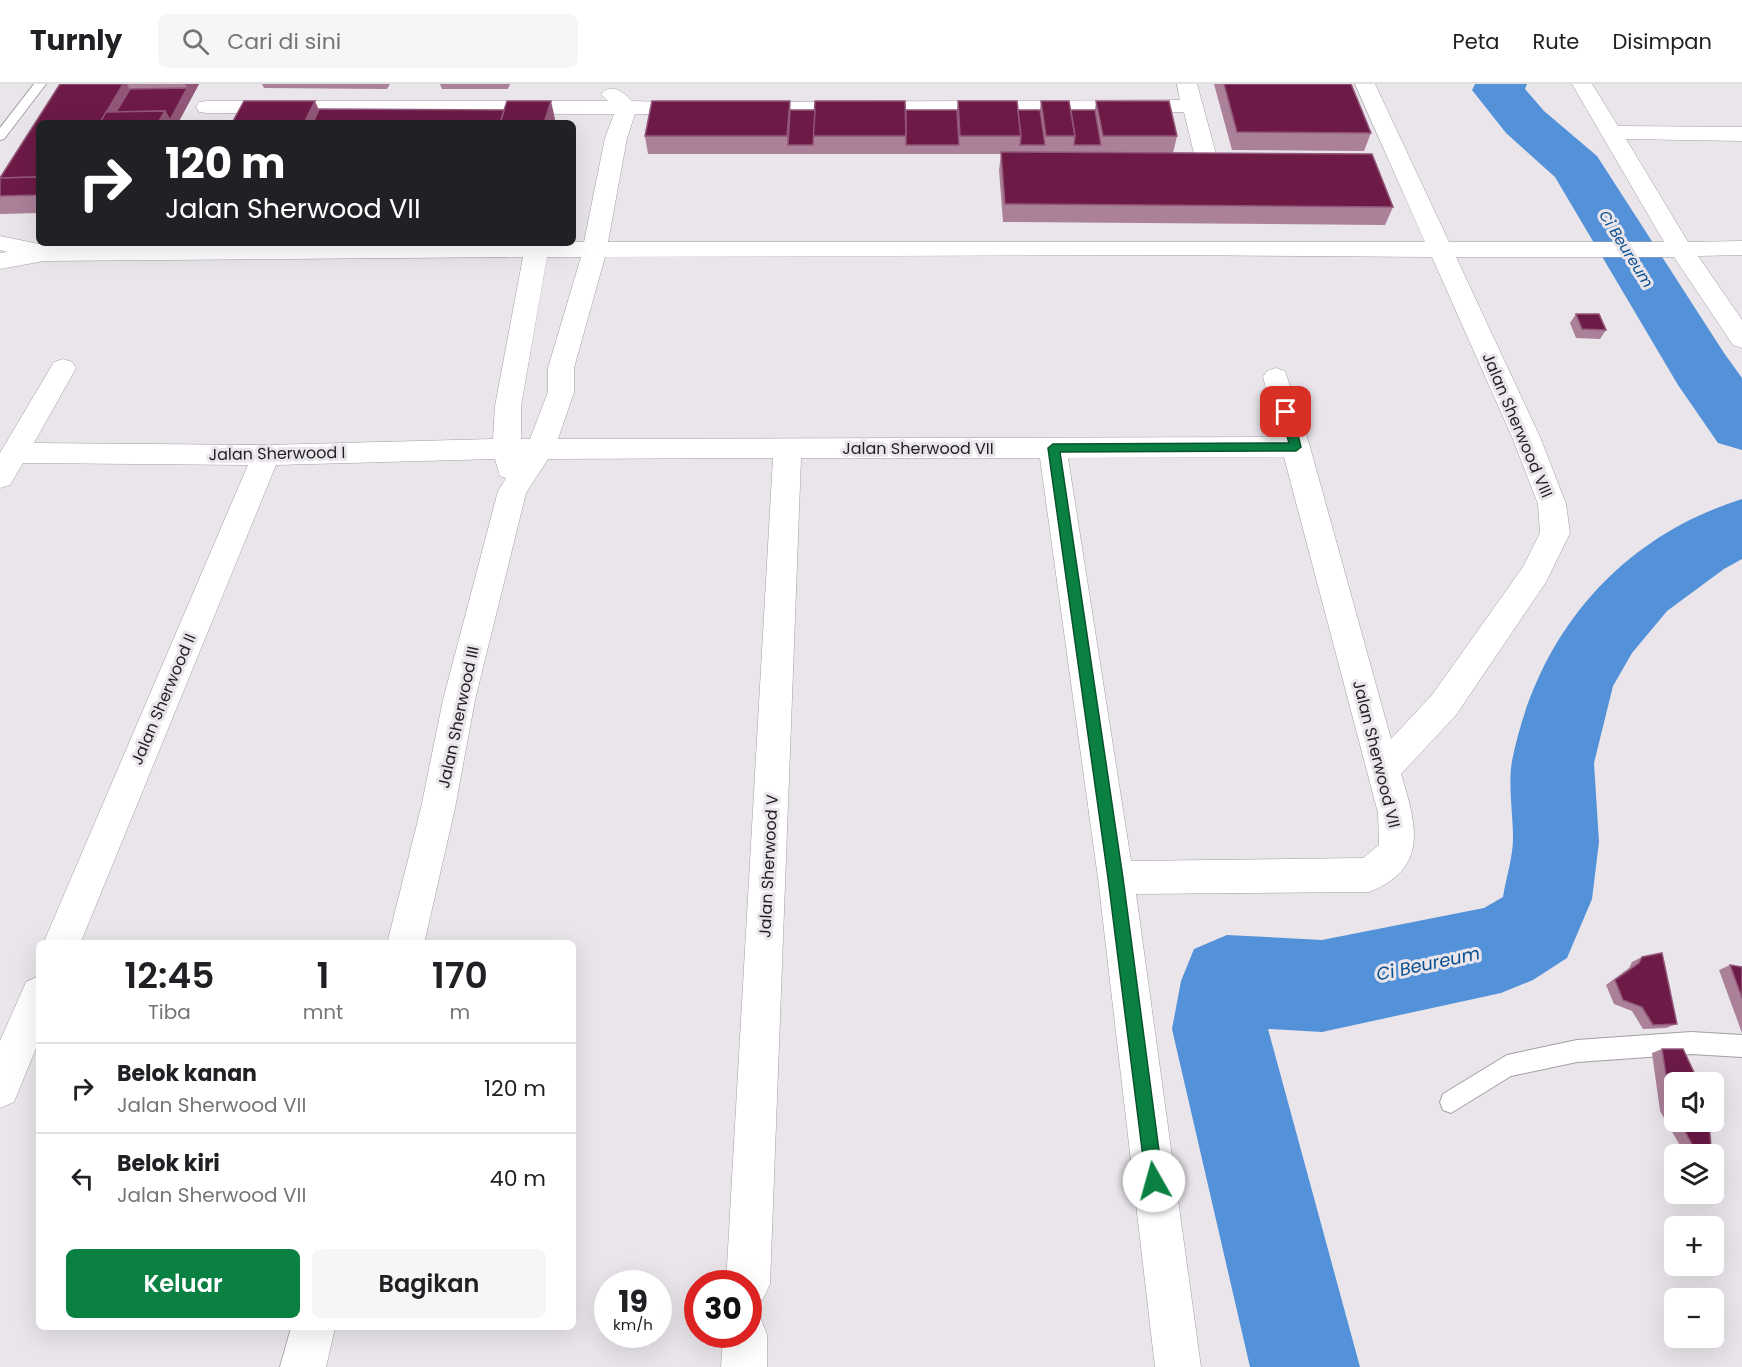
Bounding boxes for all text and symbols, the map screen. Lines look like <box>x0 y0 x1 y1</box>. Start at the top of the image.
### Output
search box <box>158 14 578 68</box>
text: Turnly <box>30 21 122 60</box>
icon: search <box>179 25 212 58</box>
text: Cari di sini <box>227 26 341 57</box>
text: Peta <box>1452 27 1500 56</box>
text: Rute <box>1533 27 1579 56</box>
text: Disimpan <box>1612 27 1712 56</box>
text: 120 m <box>165 134 286 193</box>
icon: right <box>66 144 144 222</box>
text: Jalan Sherwood VII <box>165 190 421 227</box>
water label: Ci Beureum <box>1594 206 1659 292</box>
street label: Jalan Sherwood VIII <box>1477 349 1558 501</box>
pin <box>1260 386 1311 437</box>
icon: arrive <box>1269 395 1302 428</box>
street label: Jalan Sherwood VII <box>842 437 994 460</box>
street label: Jalan Sherwood I <box>208 441 346 466</box>
street label: Jalan Sherwood II <box>125 630 202 768</box>
street label: Jalan Sherwood III <box>432 644 485 790</box>
street label: Jalan Sherwood VII <box>1347 678 1406 830</box>
street label: Jalan Sherwood V <box>753 794 784 938</box>
water label: Ci Beureum <box>1374 940 1482 987</box>
text: 12:45 <box>124 950 214 1001</box>
text: 1 <box>317 950 330 1001</box>
text: 170 <box>432 950 488 1001</box>
text: Tiba <box>148 998 191 1026</box>
text: mnt <box>303 998 343 1026</box>
text: m <box>449 998 470 1026</box>
text: Belok kanan <box>117 1058 257 1089</box>
icon: right <box>66 1072 99 1105</box>
map controls <box>1664 1072 1724 1348</box>
button: sound <box>1664 1072 1724 1132</box>
text: 120 m <box>484 1073 546 1104</box>
text: Jalan Sherwood VII <box>117 1091 306 1119</box>
button: layers <box>1664 1144 1724 1204</box>
text: Belok kiri <box>117 1148 220 1179</box>
position arrow <box>1122 1149 1186 1213</box>
icon: left <box>66 1162 99 1195</box>
text: 40 m <box>490 1163 546 1194</box>
text: Jalan Sherwood VII <box>117 1181 306 1209</box>
button: + <box>1664 1216 1724 1276</box>
button: Keluar <box>66 1249 300 1318</box>
button: Bagikan <box>312 1249 546 1318</box>
speed limit sign: 30 <box>684 1270 762 1348</box>
text: 19 <box>618 1280 648 1323</box>
button: − <box>1664 1288 1724 1348</box>
text: km/h <box>613 1314 653 1335</box>

